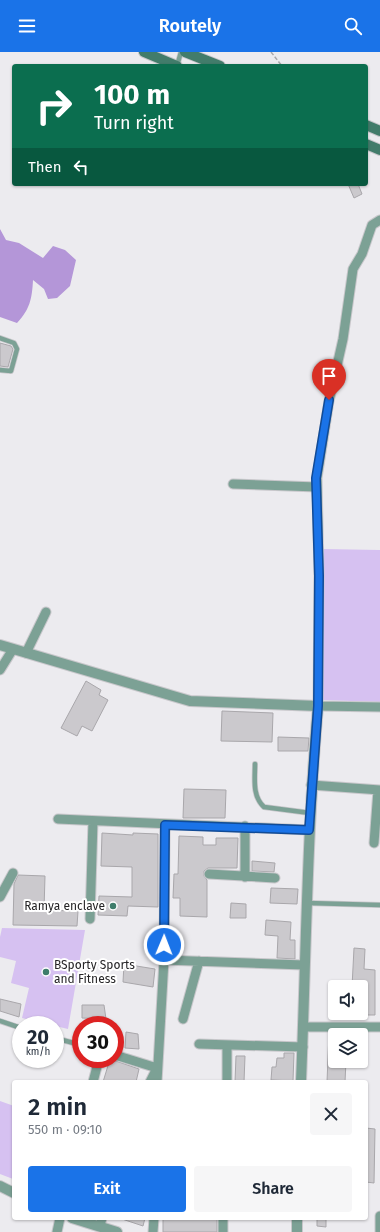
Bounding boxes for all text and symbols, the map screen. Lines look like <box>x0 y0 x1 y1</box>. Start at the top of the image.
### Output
icon: menu <box>16 15 38 37</box>
text: Routely <box>159 15 221 37</box>
icon: search <box>342 15 364 37</box>
text: 100 m <box>94 78 170 111</box>
icon: right <box>28 80 80 132</box>
text: Turn right <box>94 112 174 134</box>
icon: left <box>70 156 92 178</box>
text: Then <box>28 158 62 176</box>
pin <box>312 359 346 400</box>
icon: arrive <box>318 365 340 387</box>
place label: Ramya enclave <box>24 899 105 913</box>
marker: Ramya enclave <box>108 901 118 911</box>
position arrow <box>143 924 185 966</box>
place label: BSporty Sports and Fitness <box>54 958 135 986</box>
marker: BSporty Sports and Fitness <box>41 967 51 977</box>
map controls <box>328 980 368 1068</box>
button: sound <box>328 980 368 1020</box>
speed limit sign: 30 <box>72 1016 124 1068</box>
text: 20 <box>27 1025 49 1049</box>
button: layers <box>328 1028 368 1068</box>
text: km/h <box>26 1046 50 1058</box>
text: 2 min <box>28 1093 87 1121</box>
button: close <box>310 1093 352 1135</box>
text: 550 m · 09:10 <box>28 1122 102 1137</box>
button: Exit <box>28 1166 186 1212</box>
button: Share <box>194 1166 352 1212</box>

